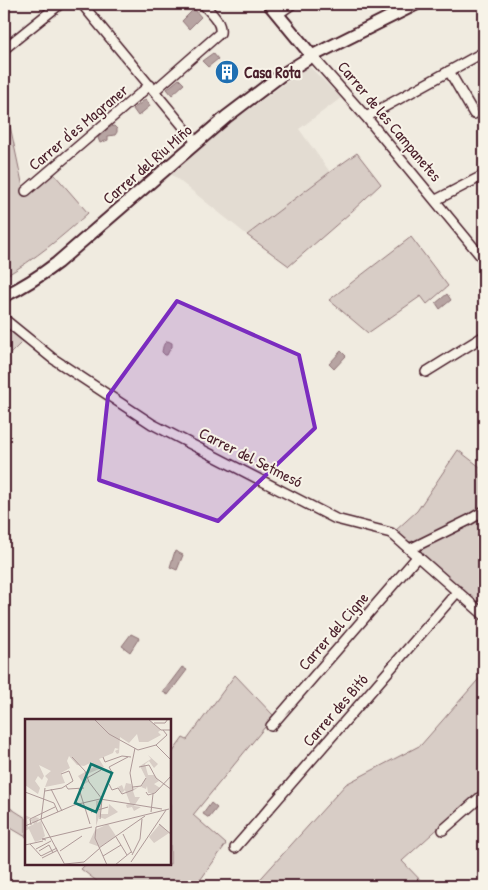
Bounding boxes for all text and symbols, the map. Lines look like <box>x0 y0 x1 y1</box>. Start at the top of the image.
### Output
street label: Carrer de les Campanetes <box>333 56 447 186</box>
building icon: Casa Rota <box>214 59 240 85</box>
place label: Casa Rota <box>244 61 301 83</box>
street label: Carrer d'es Magraner <box>24 79 132 175</box>
street label: Carrer del Riu Miño <box>98 119 197 209</box>
street label: Carrer del Setmesó <box>196 422 307 493</box>
street label: Carrer del Cigne <box>293 587 374 675</box>
street label: Carrer des Bitó <box>297 669 373 751</box>
inset map <box>25 719 171 865</box>

